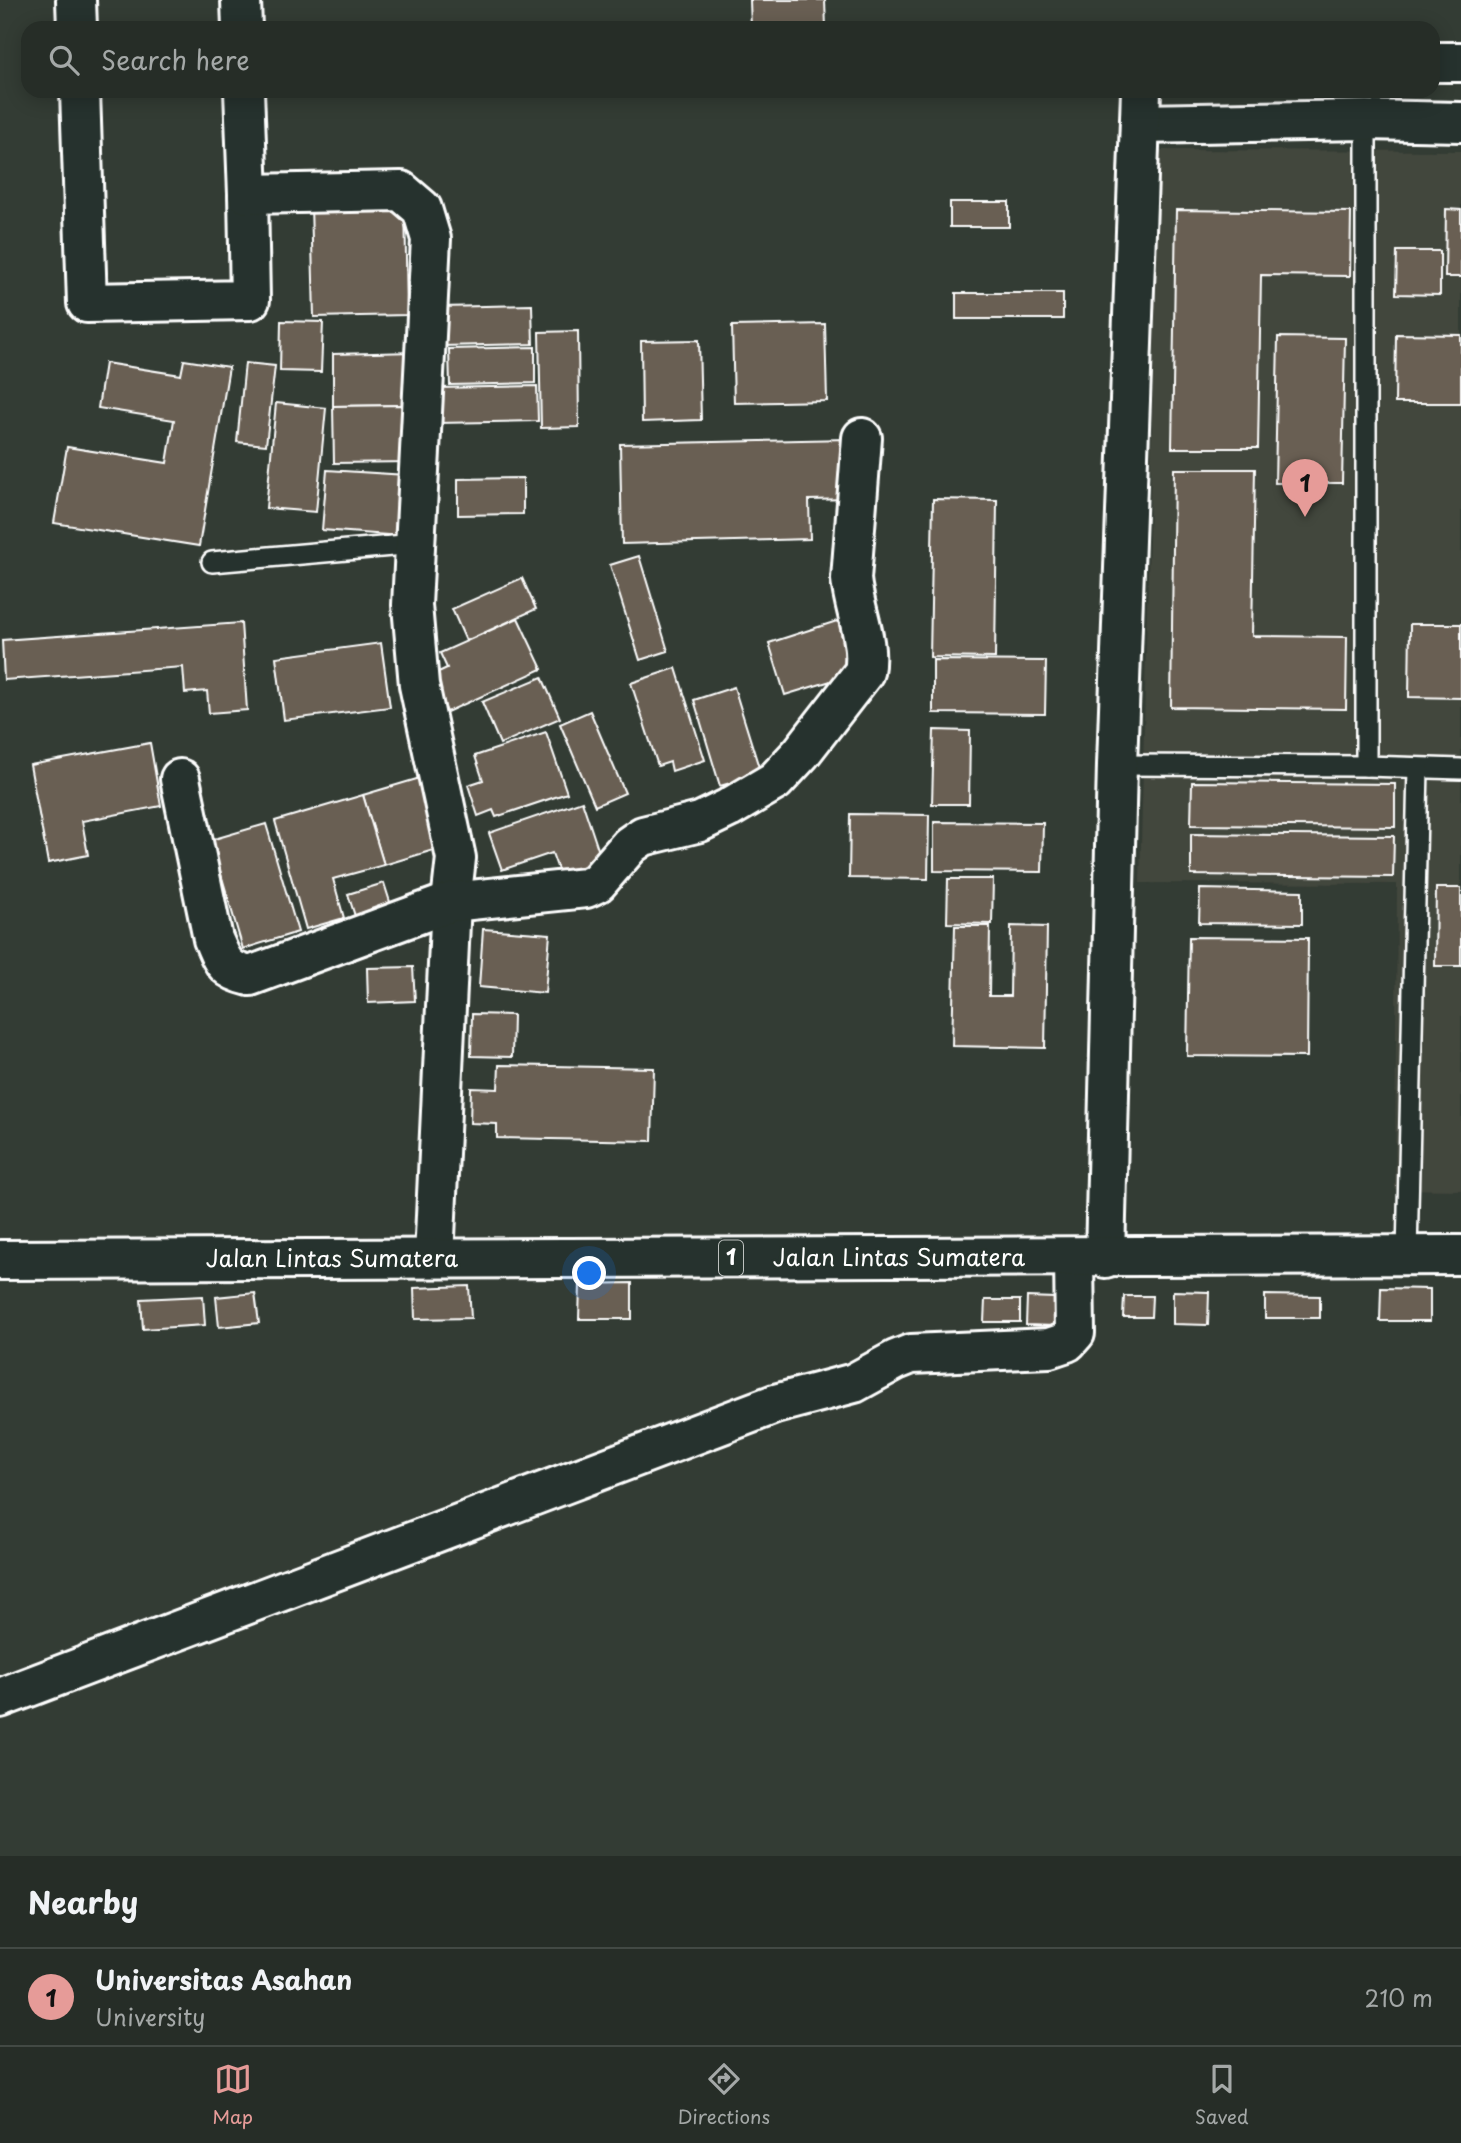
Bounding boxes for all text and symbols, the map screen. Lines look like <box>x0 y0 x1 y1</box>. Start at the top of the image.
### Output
search box <box>21 21 1440 98</box>
text: Search here <box>101 40 250 79</box>
icon: search <box>45 41 83 79</box>
pin: 1 <box>1282 459 1328 517</box>
street label: Jalan Lintas Sumatera <box>773 1239 1025 1274</box>
street label: Jalan Lintas Sumatera <box>206 1240 458 1275</box>
road number: 1 <box>719 1240 743 1276</box>
your location <box>572 1256 606 1290</box>
text: Nearby <box>28 1879 138 1924</box>
text: Universitas Asahan <box>95 1960 352 1999</box>
text: 1 <box>46 1980 57 2015</box>
text: 210 m <box>1365 1980 1433 2015</box>
text: University <box>95 1999 205 2034</box>
tab: Map <box>212 2060 253 2130</box>
tab: Directions <box>678 2060 770 2130</box>
tab: Saved <box>1195 2060 1249 2130</box>

